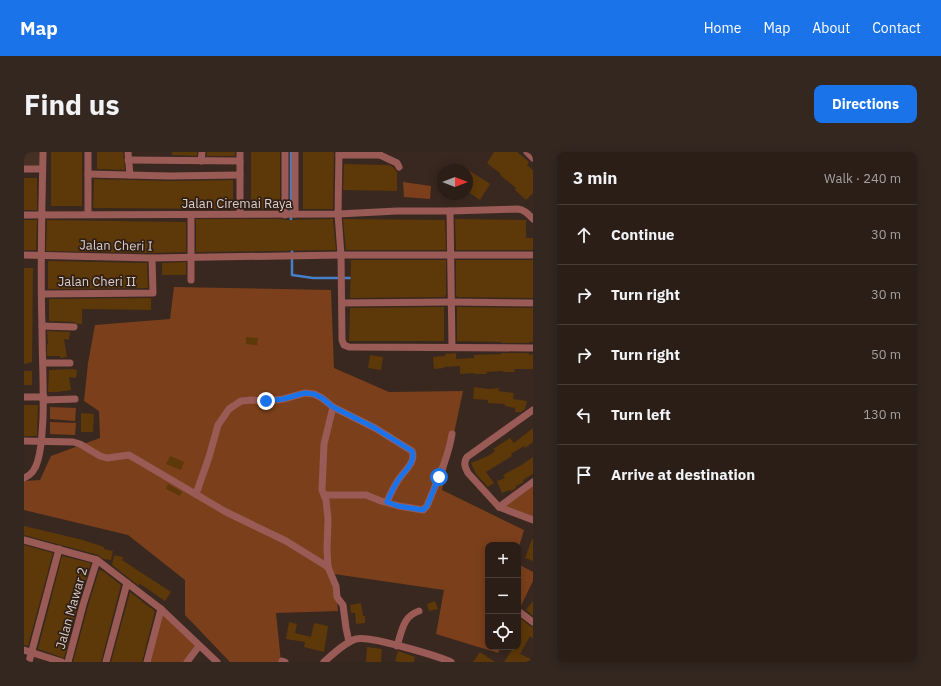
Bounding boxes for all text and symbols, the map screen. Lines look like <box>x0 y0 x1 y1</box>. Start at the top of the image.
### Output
text: Map <box>20 16 58 40</box>
text: Home <box>704 19 741 37</box>
text: Map <box>763 19 790 37</box>
text: About <box>812 19 850 37</box>
text: Contact <box>872 19 921 37</box>
button: Directions <box>814 85 917 123</box>
text: Find us <box>24 86 120 123</box>
north arrow <box>437 164 473 200</box>
text: 3 min <box>573 167 617 189</box>
text: Walk · 240 m <box>824 170 901 187</box>
street label: Jalan Ciremai Raya <box>182 195 292 212</box>
icon: ahead <box>573 224 595 246</box>
text: Continue <box>611 225 675 244</box>
text: 30 m <box>871 226 901 243</box>
street label: Jalan Cheri I <box>79 236 153 255</box>
street label: Jalan Cheri II <box>58 273 136 290</box>
icon: right <box>573 284 595 306</box>
text: Turn right <box>611 285 680 304</box>
text: 30 m <box>871 286 901 303</box>
icon: right <box>573 344 595 366</box>
text: Turn right <box>611 345 680 364</box>
text: 50 m <box>871 346 901 363</box>
route end <box>257 392 275 410</box>
icon: left <box>573 404 595 426</box>
text: Turn left <box>611 405 671 424</box>
text: 130 m <box>863 406 901 423</box>
icon: arrive <box>573 464 595 486</box>
text: Arrive at destination <box>611 465 755 484</box>
route start <box>430 468 448 486</box>
map controls <box>485 542 521 650</box>
button: + <box>485 542 521 578</box>
street label: Jalan Mawar 2 <box>52 565 91 651</box>
button: − <box>485 578 521 614</box>
button: locate <box>485 614 521 650</box>

